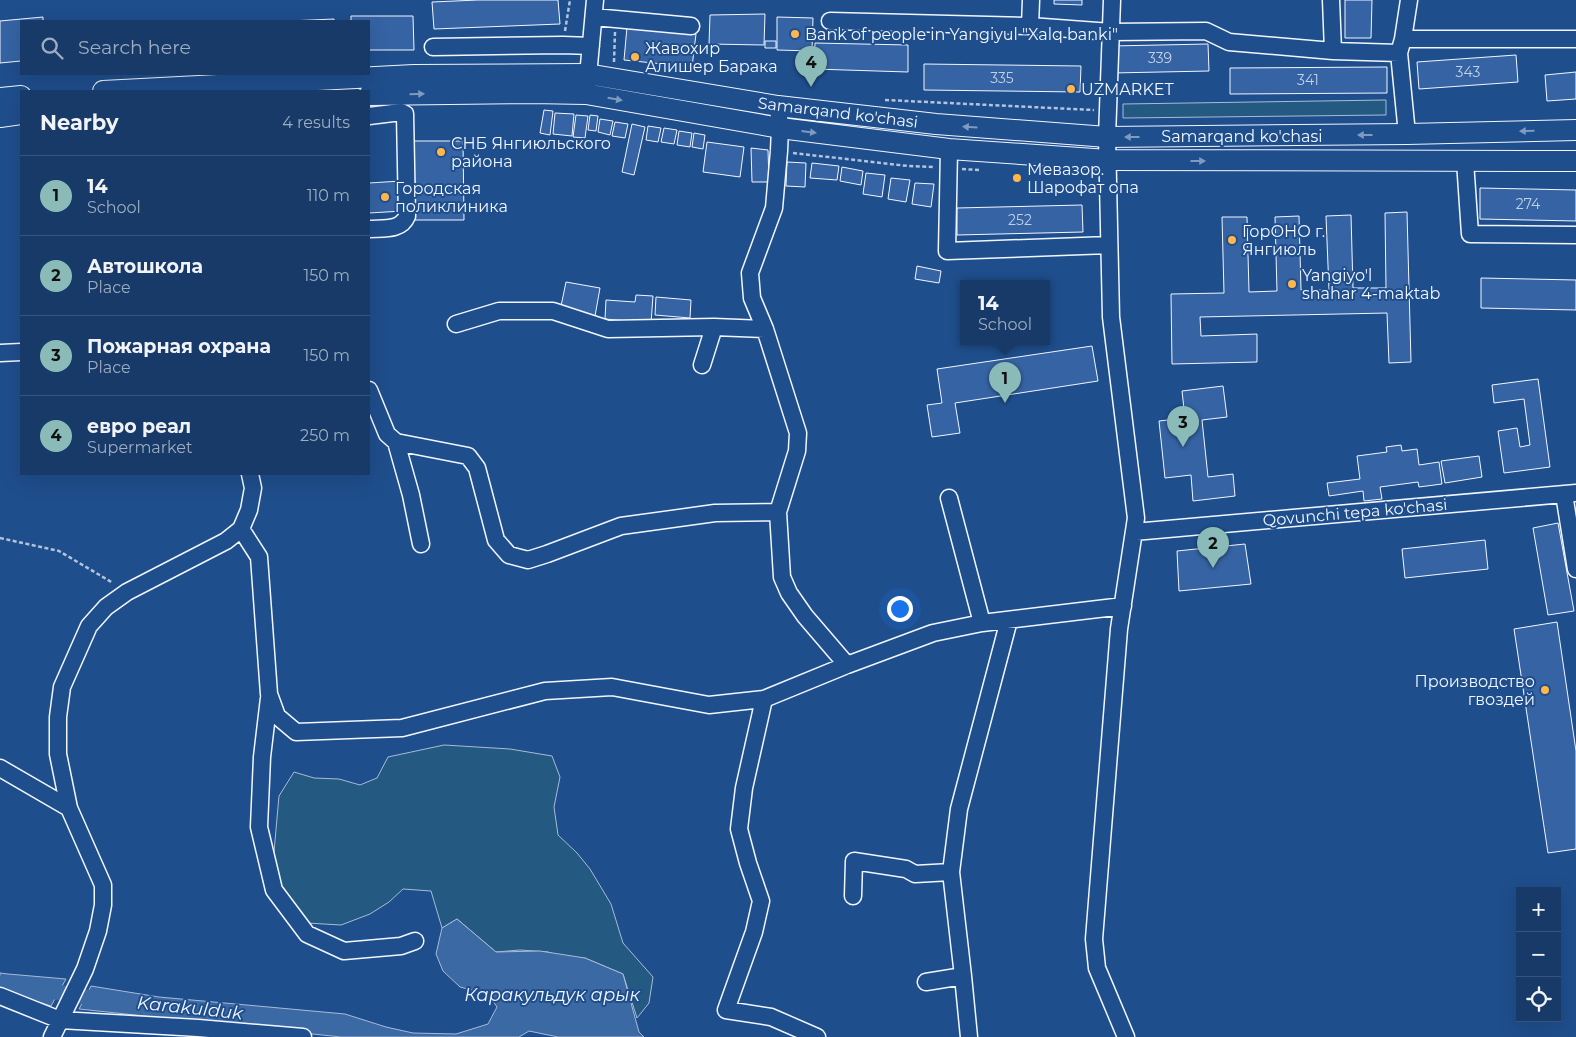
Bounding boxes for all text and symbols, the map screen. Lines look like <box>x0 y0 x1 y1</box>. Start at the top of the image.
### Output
search box <box>20 20 370 75</box>
place label: Bank of people in Yangiyul "Xalq banki" <box>805 25 1118 44</box>
marker: Bank of people in Yangiyul "Xalq banki" <box>789 28 801 40</box>
icon: search <box>38 34 66 62</box>
text: Search here <box>78 36 191 59</box>
place label: Жавохир Алишер Барака <box>645 39 778 76</box>
pin: 4 <box>795 46 827 87</box>
house number: 339 <box>1148 49 1172 67</box>
marker: Жавохир Алишер Барака <box>629 51 641 63</box>
house number: 343 <box>1456 63 1481 81</box>
house number: 335 <box>990 69 1014 87</box>
house number: 341 <box>1297 71 1319 89</box>
place label: UZMARKET <box>1081 80 1174 99</box>
marker: UZMARKET <box>1065 83 1077 95</box>
one-way arrow <box>410 90 426 98</box>
street label: Samarqand ko'chasi <box>757 93 919 132</box>
one-way arrow <box>607 95 623 103</box>
text: Nearby <box>40 110 119 135</box>
text: 4 results <box>282 113 350 132</box>
one-way arrow <box>962 122 978 130</box>
street label: Samarqand ko'chasi <box>1161 127 1323 146</box>
one-way arrow <box>1519 127 1535 135</box>
one-way arrow <box>802 128 818 136</box>
one-way arrow <box>1357 131 1373 139</box>
one-way arrow <box>1124 133 1140 141</box>
place label: СНБ Янгиюльского района <box>451 134 611 171</box>
marker: СНБ Янгиюльского района <box>435 146 447 158</box>
one-way arrow <box>1190 157 1206 165</box>
place label: Мевазор. Шарофат опа <box>1027 160 1139 197</box>
marker: Мевазор. Шарофат опа <box>1011 172 1023 184</box>
text: 14 <box>87 175 108 198</box>
place label: Городская поликлиника <box>395 179 508 216</box>
text: 1 <box>53 186 59 205</box>
text: 110 m <box>307 186 350 205</box>
marker: Городская поликлиника <box>379 191 391 203</box>
house number: 274 <box>1516 195 1541 213</box>
text: School <box>87 198 141 217</box>
house number: 252 <box>1008 211 1032 229</box>
place label: ГорОНО г. Янгиюль <box>1242 222 1325 259</box>
marker: ГорОНО г. Янгиюль <box>1226 234 1238 246</box>
text: Автошкола <box>87 255 203 278</box>
text: 2 <box>51 266 61 285</box>
text: 150 m <box>303 266 350 285</box>
place label: Yangiyo'l shahar 4-maktab <box>1302 266 1440 303</box>
text: Place <box>87 278 131 297</box>
marker: Yangiyo'l shahar 4-maktab <box>1286 278 1298 290</box>
popup <box>960 280 1050 345</box>
text: 14 <box>978 292 999 315</box>
text: School <box>978 315 1032 334</box>
text: Пожарная охрана <box>87 335 271 358</box>
text: 3 <box>51 346 61 365</box>
text: 150 m <box>303 346 350 365</box>
text: Place <box>87 358 131 377</box>
pin: 1 <box>989 362 1021 403</box>
pin: 3 <box>1167 406 1199 447</box>
text: евро реал <box>87 415 191 438</box>
text: 4 <box>50 426 62 445</box>
text: 250 m <box>300 426 350 445</box>
text: Supermarket <box>87 438 193 457</box>
street label: Qovunchi tepa ko'chasi <box>1262 495 1448 530</box>
pin: 2 <box>1197 527 1229 568</box>
your location <box>887 596 913 622</box>
place label: Производство гвоздей <box>1414 672 1535 709</box>
marker: Производство гвоздей <box>1539 684 1551 696</box>
map controls <box>1516 887 1561 1022</box>
button: + <box>1516 887 1561 932</box>
button: − <box>1516 932 1561 977</box>
button: locate <box>1516 977 1561 1022</box>
water label: Каракульдук арык <box>464 984 640 1006</box>
water label: Karakulduk <box>136 992 245 1025</box>

